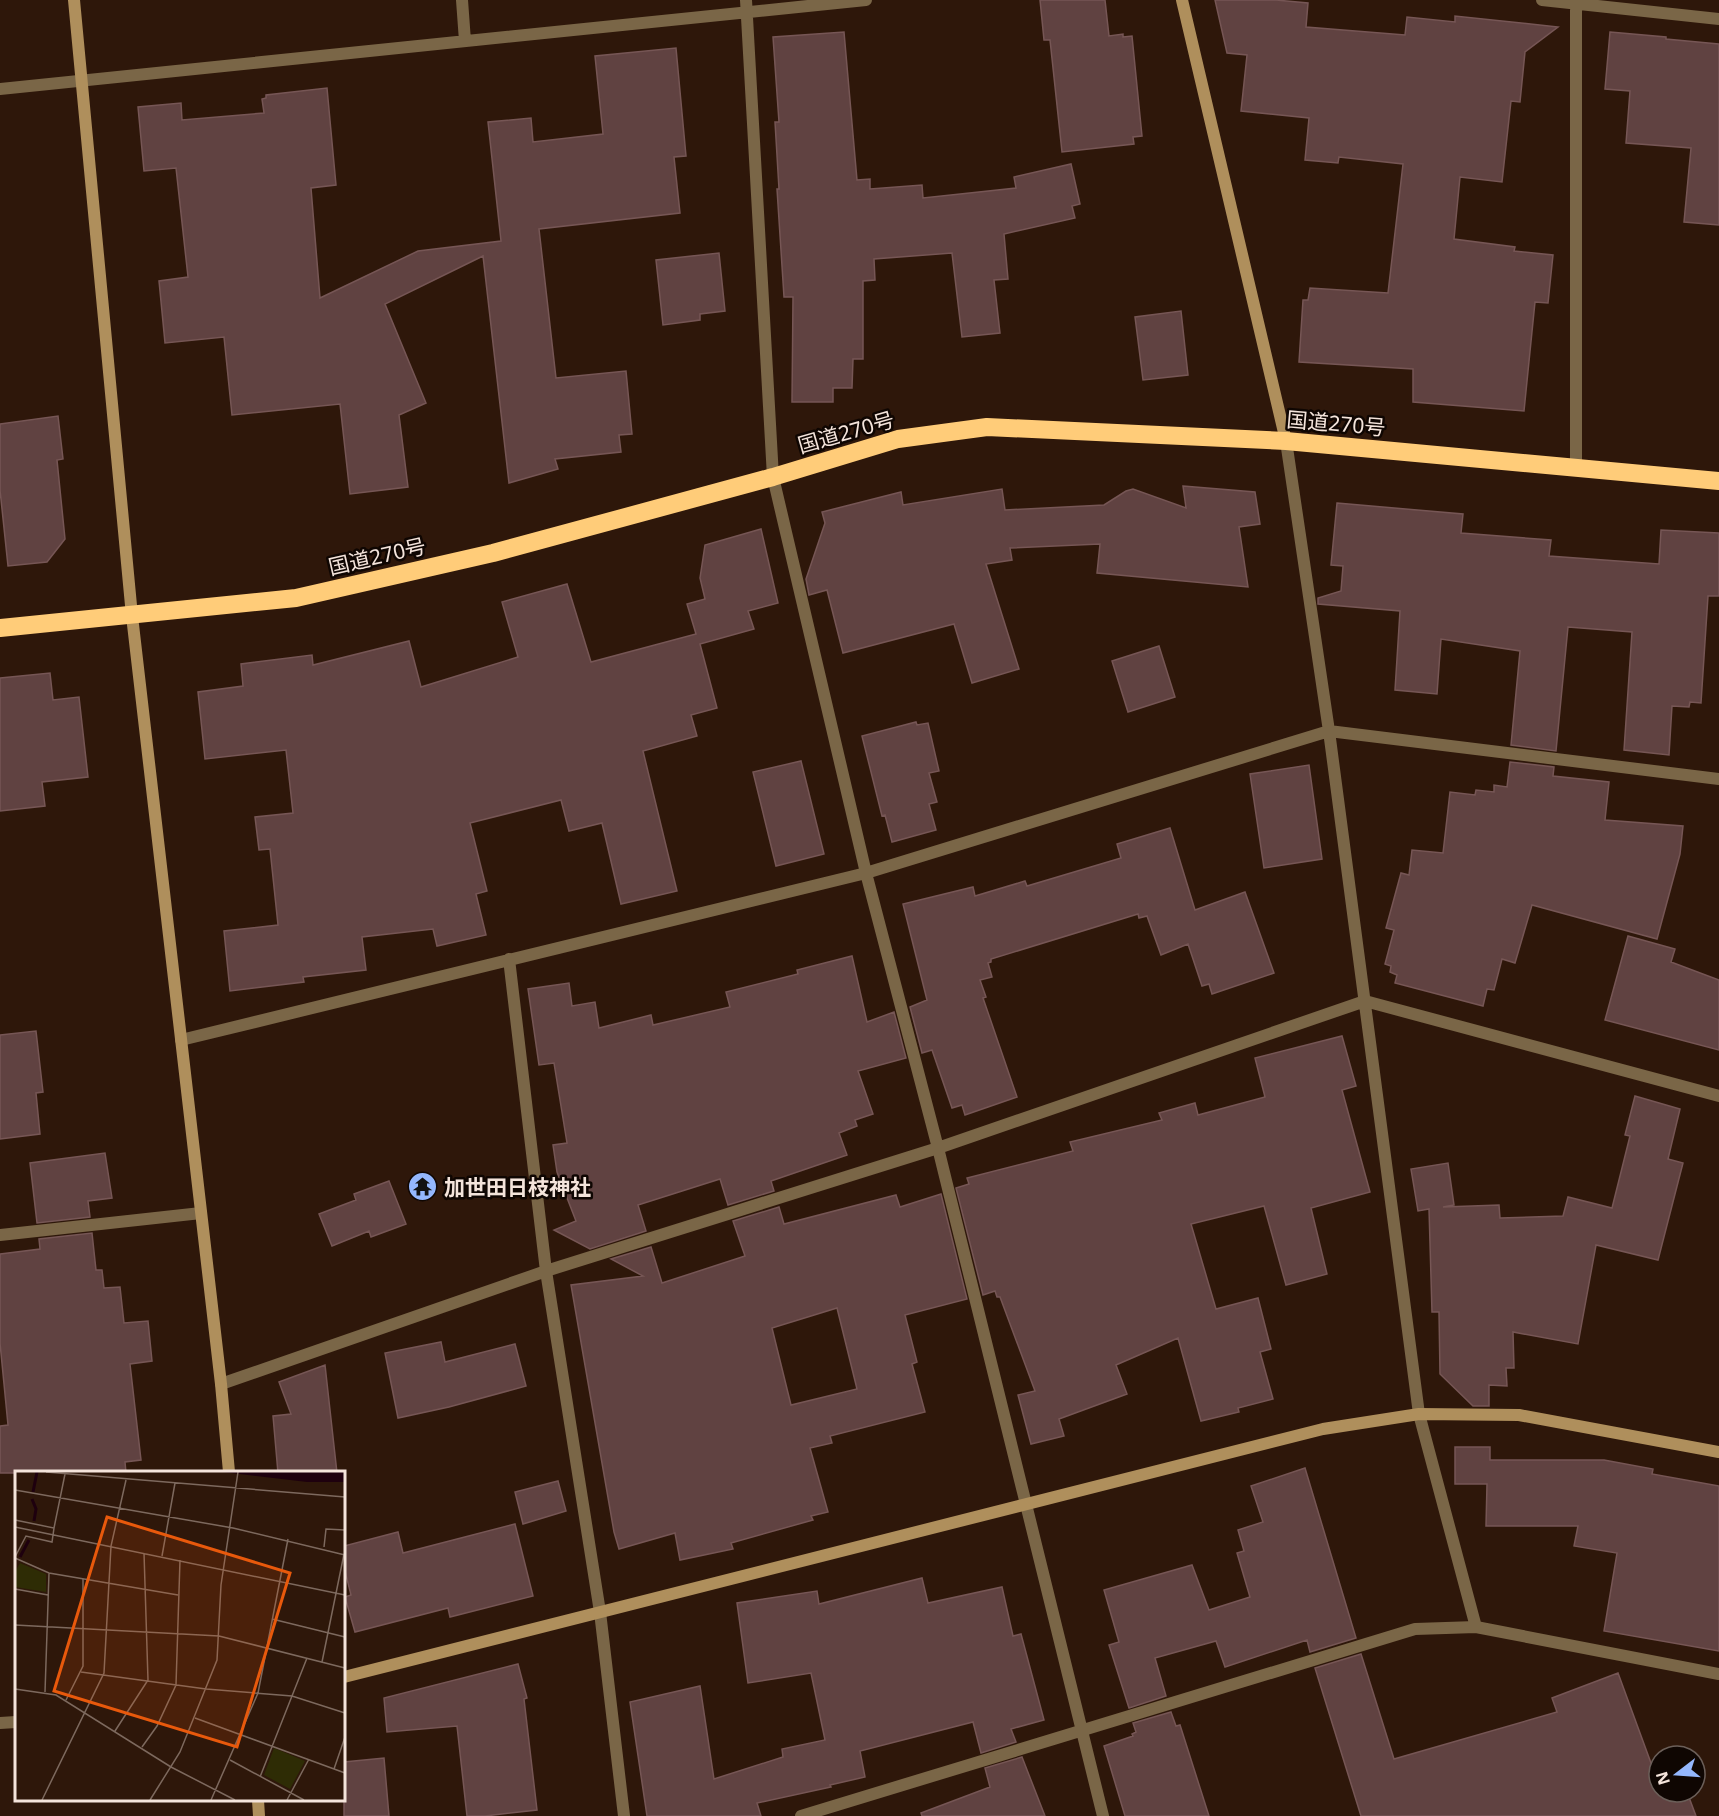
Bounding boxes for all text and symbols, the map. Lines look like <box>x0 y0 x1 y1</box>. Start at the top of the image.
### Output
street label: 国道270号 <box>795 405 897 459</box>
street label: 国道270号 <box>1285 405 1387 441</box>
street label: 国道270号 <box>326 531 428 581</box>
temple icon: 加世田日枝神社 <box>407 1171 439 1203</box>
place label: 加世田日枝神社 <box>444 1173 591 1201</box>
inset map <box>15 1471 345 1801</box>
north arrow <box>1647 1744 1707 1804</box>
text: N <box>1650 1769 1675 1788</box>

